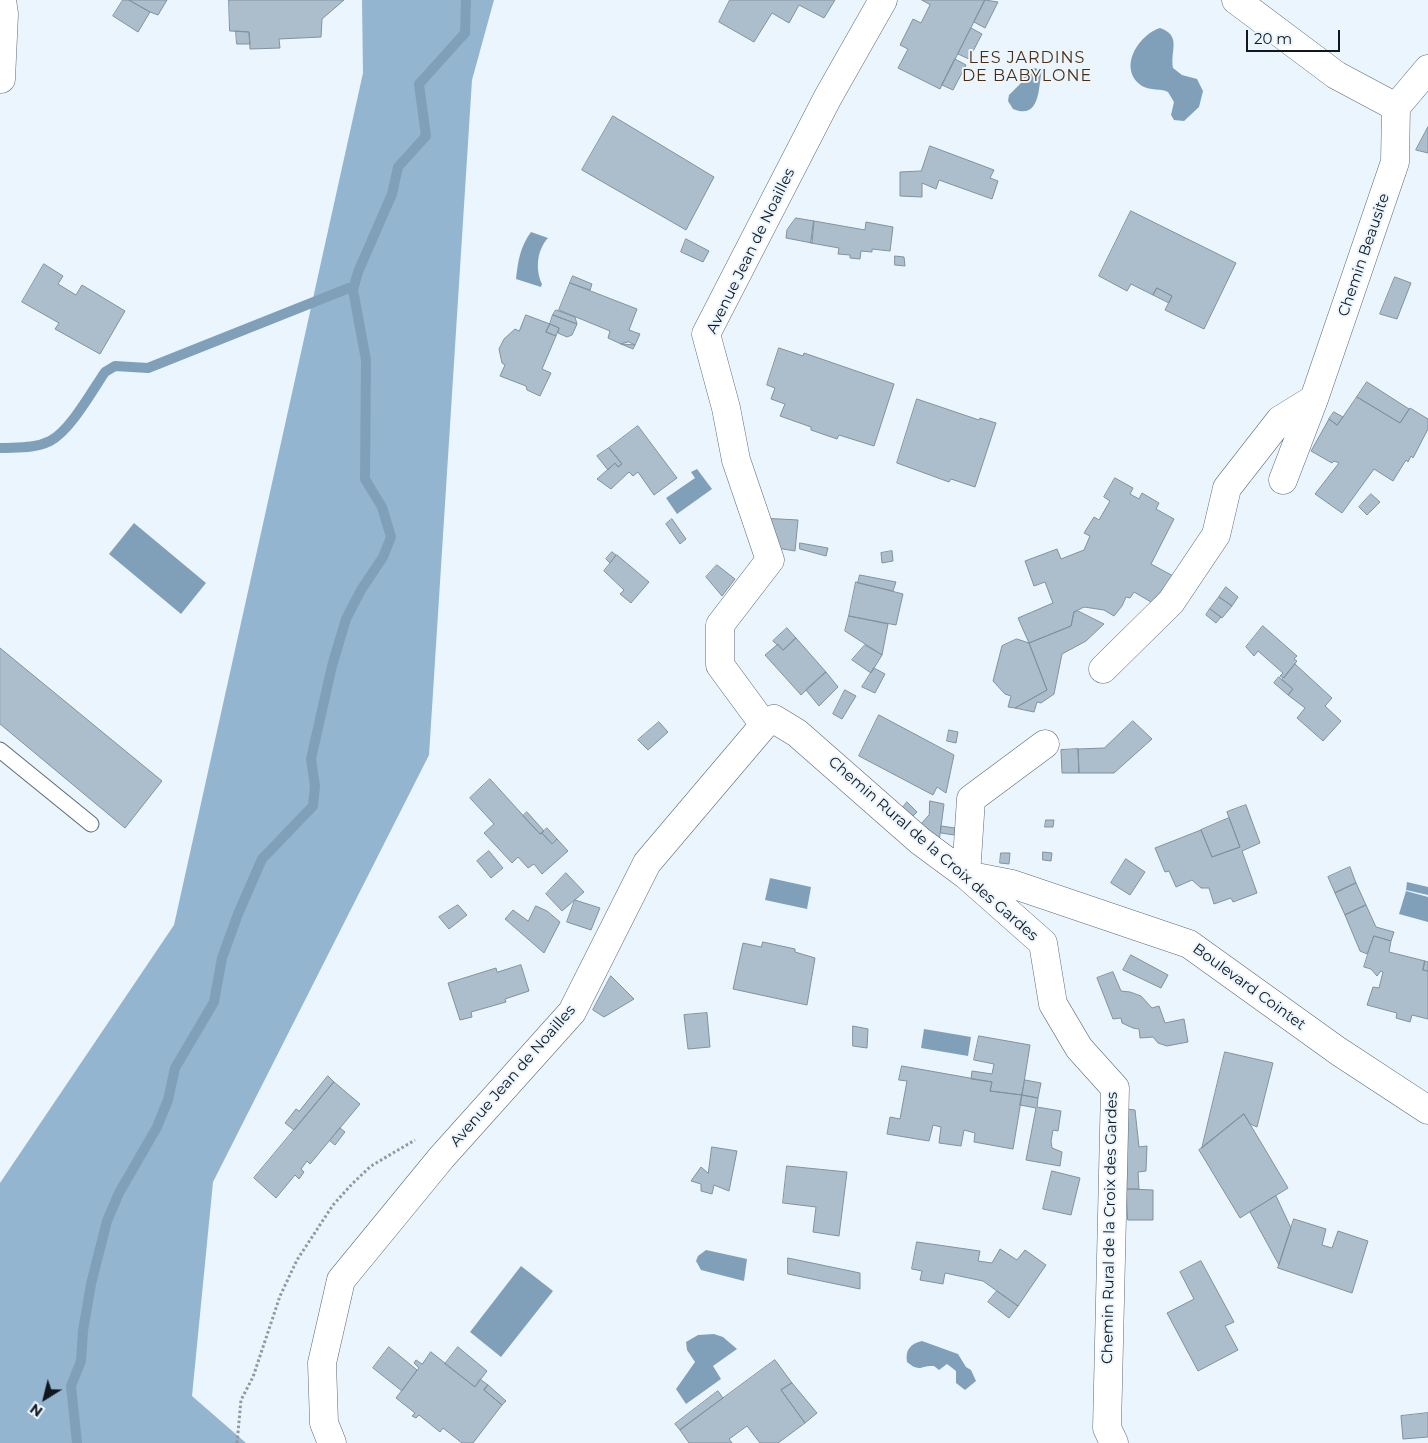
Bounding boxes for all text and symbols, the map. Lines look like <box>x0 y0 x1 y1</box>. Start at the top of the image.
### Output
scale bar <box>1248 20 1342 52</box>
text: 20 m <box>1254 29 1292 48</box>
district label: LES JARDINS DE BABYLONE <box>961 48 1093 86</box>
street label: Avenue Jean de Noailles <box>703 165 799 337</box>
street label: Chemin Beausite <box>1334 191 1394 319</box>
street label: Chemin Rural de la Croix des Gardes <box>824 753 1042 945</box>
street label: Boulevard Cointet <box>1189 940 1309 1034</box>
street label: Avenue Jean de Noailles <box>447 1001 579 1151</box>
street label: Chemin Rural de la Croix des Gardes <box>1099 1092 1121 1364</box>
north arrow <box>20 1373 70 1423</box>
text: N <box>26 1400 46 1421</box>

